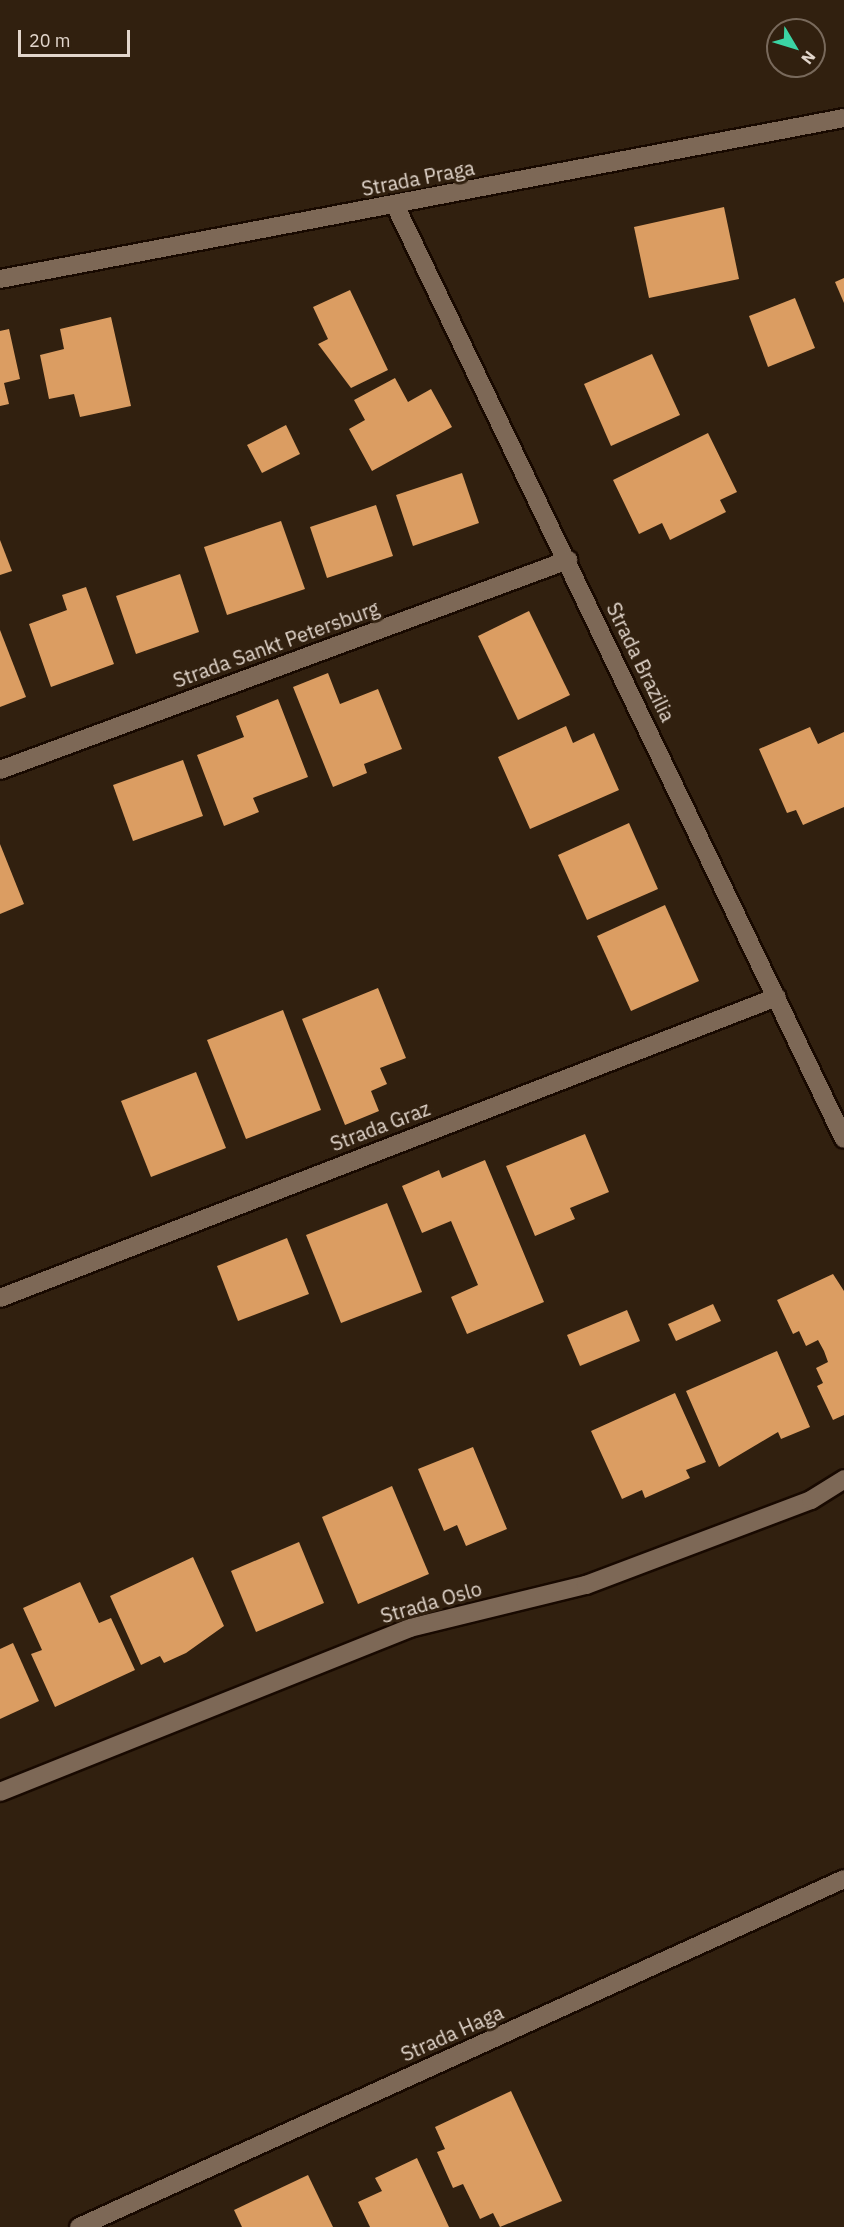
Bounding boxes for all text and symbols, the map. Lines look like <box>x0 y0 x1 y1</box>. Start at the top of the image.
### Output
scale bar <box>21 18 134 56</box>
north arrow <box>766 18 826 78</box>
text: 20 m <box>29 29 71 52</box>
text: N <box>797 47 820 69</box>
street label: Strada Praga <box>359 155 477 201</box>
street label: Strada Sankt Petersburg <box>170 596 382 692</box>
street label: Strada Brazilia <box>602 598 680 726</box>
street label: Strada Graz <box>327 1096 433 1156</box>
street label: Strada Oslo <box>378 1576 484 1628</box>
street label: Strada Haga <box>397 2000 507 2066</box>

